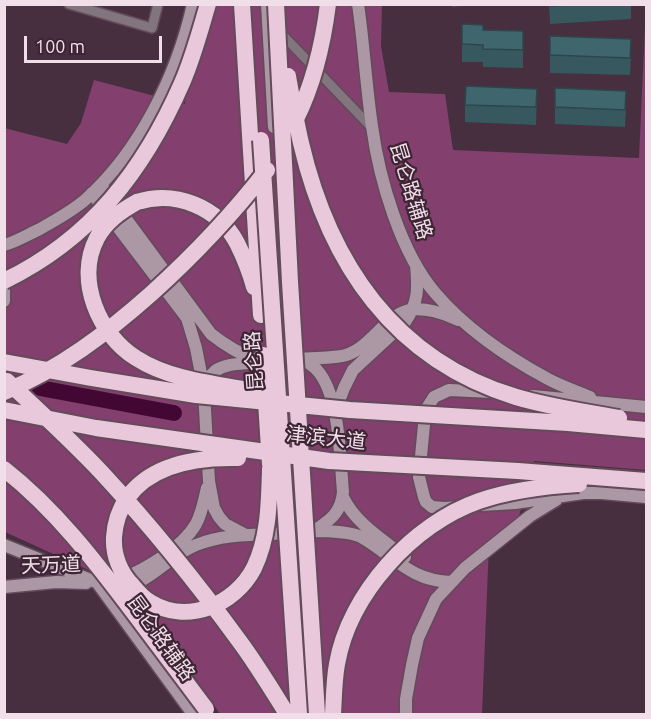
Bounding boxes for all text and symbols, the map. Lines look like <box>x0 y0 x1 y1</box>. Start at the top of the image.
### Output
scale bar <box>27 24 165 62</box>
text: 100 m <box>35 36 85 56</box>
street label: 昆仑路辅路 <box>385 140 437 242</box>
street label: 昆仑路 <box>240 330 268 392</box>
street label: 津滨大道 <box>285 422 367 454</box>
street label: 天万道 <box>21 552 81 578</box>
street label: 昆仑路辅路 <box>122 590 200 686</box>

